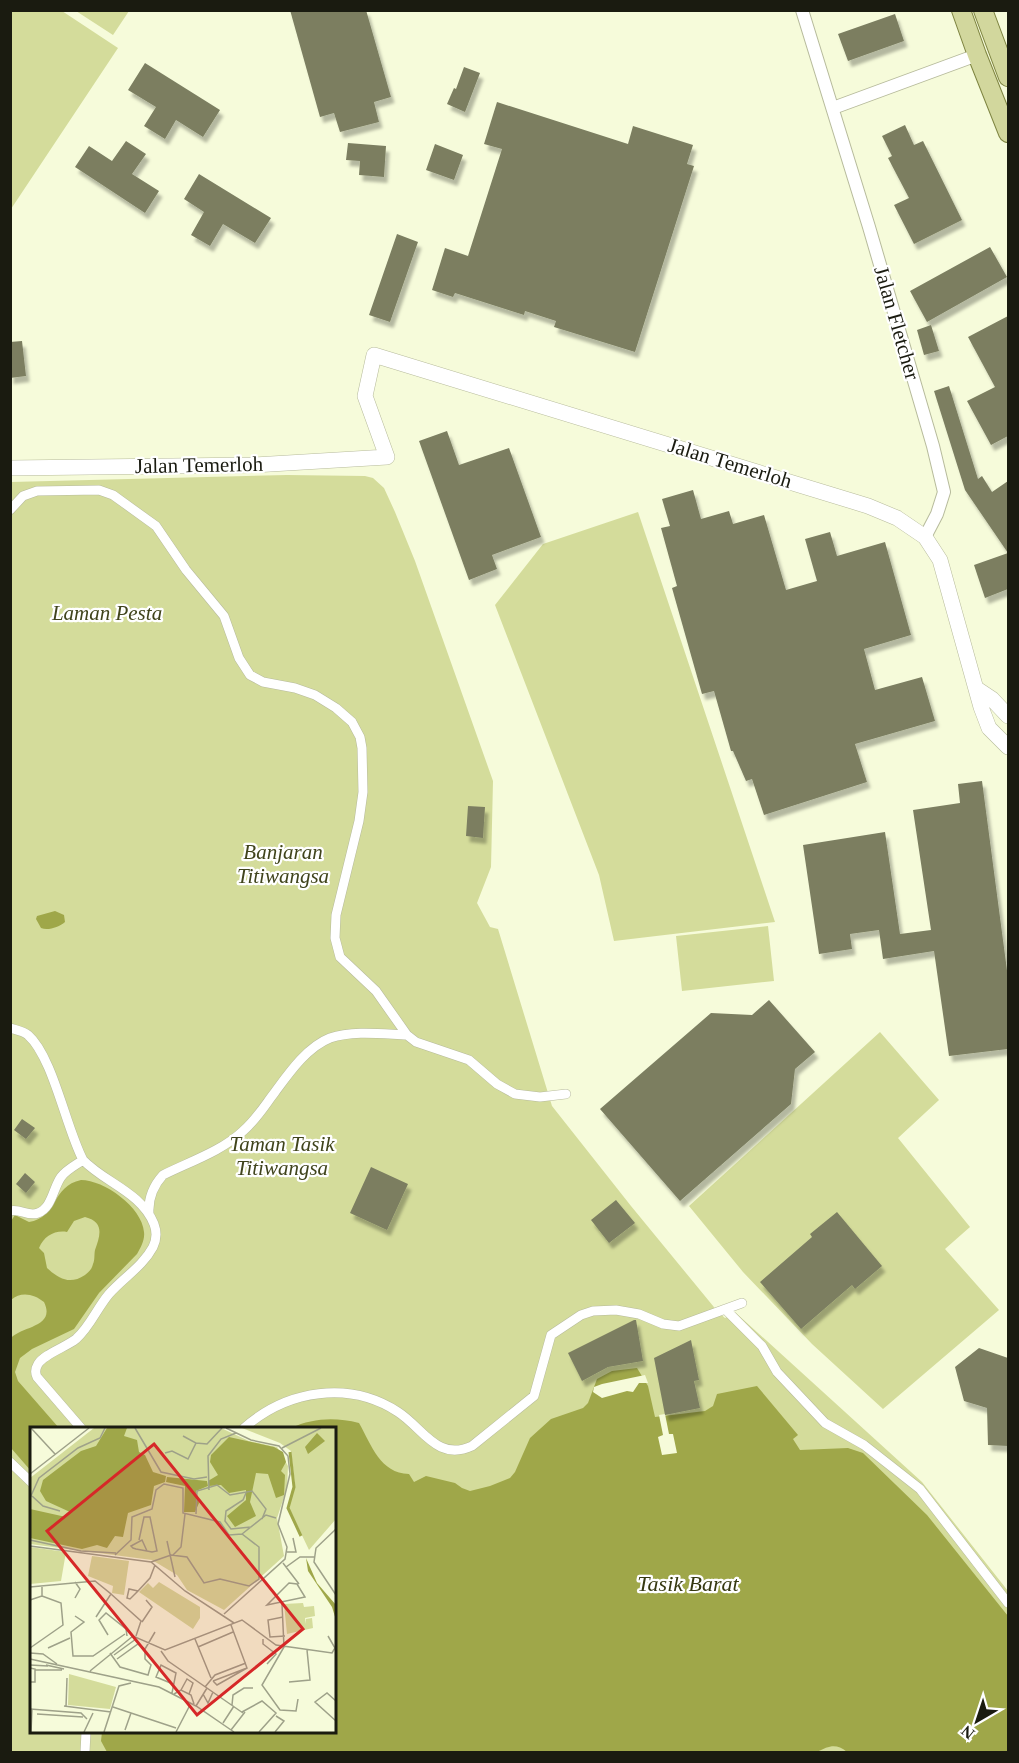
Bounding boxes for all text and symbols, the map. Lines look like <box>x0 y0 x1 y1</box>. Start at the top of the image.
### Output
street label: Jalan Fletcher <box>869 263 925 383</box>
street label: Jalan Temerloh <box>665 433 795 493</box>
street label: Jalan Temerloh <box>135 452 264 478</box>
park label: Laman Pesta <box>51 601 162 625</box>
park label: Banjaran Titiwangsa <box>237 840 329 888</box>
park label: Taman Tasik Titiwangsa <box>229 1132 335 1180</box>
inset map <box>30 1427 336 1733</box>
water label: Tasik Barat <box>637 1571 740 1596</box>
north arrow <box>947 1691 1007 1751</box>
text: N <box>958 1722 978 1743</box>

